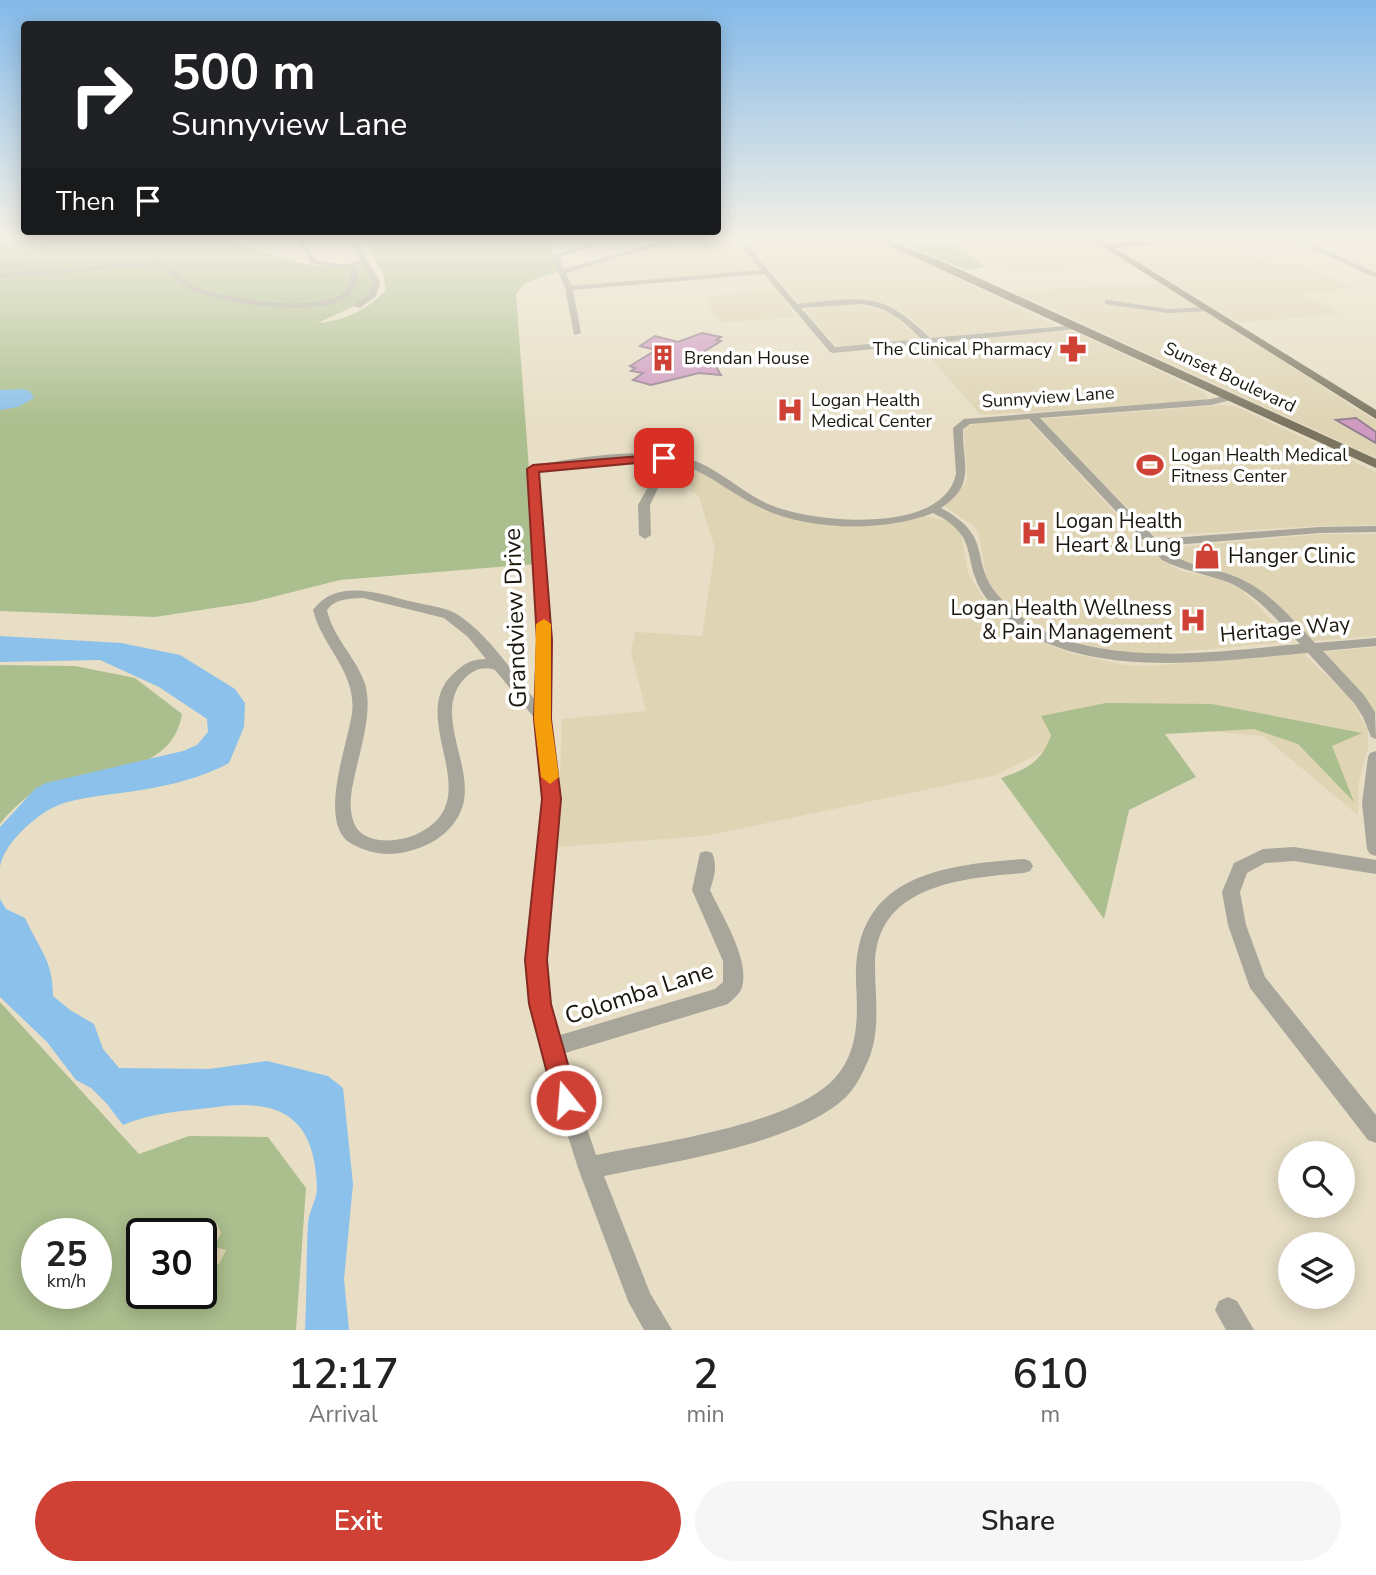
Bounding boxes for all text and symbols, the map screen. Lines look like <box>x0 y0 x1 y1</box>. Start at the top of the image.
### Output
text: 500 m <box>171 39 315 106</box>
icon: right <box>56 49 147 140</box>
text: Sunnyview Lane <box>171 103 407 146</box>
icon: arrive <box>129 182 167 220</box>
text: Then <box>56 184 115 219</box>
pharmacy icon: The Clinical Pharmacy <box>1058 334 1088 364</box>
street label: Sunset Boulevard <box>1160 336 1300 418</box>
place label: The Clinical Pharmacy <box>873 337 1053 361</box>
building icon: Brendan House <box>648 343 678 373</box>
place label: Brendan House <box>684 346 809 370</box>
street label: Sunnyview Lane <box>981 380 1115 414</box>
place label: Logan Health Medical Center <box>811 388 932 433</box>
hospital icon: Logan Health Medical Center <box>775 395 805 425</box>
pin <box>634 428 694 488</box>
icon: arrive <box>645 439 683 477</box>
place label: Logan Health Medical Fitness Center <box>1171 443 1348 488</box>
sports icon: Logan Health Medical Fitness Center <box>1135 450 1165 480</box>
place label: Logan Health Heart & Lung <box>1055 507 1182 559</box>
hospital icon: Logan Health Heart & Lung <box>1019 518 1049 548</box>
street label: Grandview Drive <box>496 527 534 709</box>
shop icon: Hanger Clinic <box>1192 541 1222 571</box>
place label: Hanger Clinic <box>1228 542 1355 570</box>
place label: Logan Health Wellness & Pain Management <box>950 594 1173 646</box>
hospital icon: Logan Health Wellness & Pain Management <box>1178 605 1208 635</box>
street label: Heritage Way <box>1219 609 1351 649</box>
street label: Colomba Lane <box>561 954 717 1032</box>
position arrow <box>529 1063 603 1137</box>
map controls <box>1278 1141 1355 1309</box>
button: search <box>1278 1141 1355 1218</box>
speed limit sign: 30 <box>126 1218 217 1309</box>
text: 25 <box>45 1231 88 1278</box>
button: layers <box>1278 1232 1355 1309</box>
text: km/h <box>47 1269 86 1293</box>
text: 12:17 <box>288 1346 399 1403</box>
text: 2 <box>693 1346 718 1403</box>
text: 610 <box>1012 1346 1088 1403</box>
text: Arrival <box>309 1399 378 1430</box>
text: min <box>687 1399 725 1430</box>
text: m <box>1040 1399 1060 1430</box>
button: Exit <box>35 1481 681 1561</box>
button: Share <box>695 1481 1341 1561</box>

